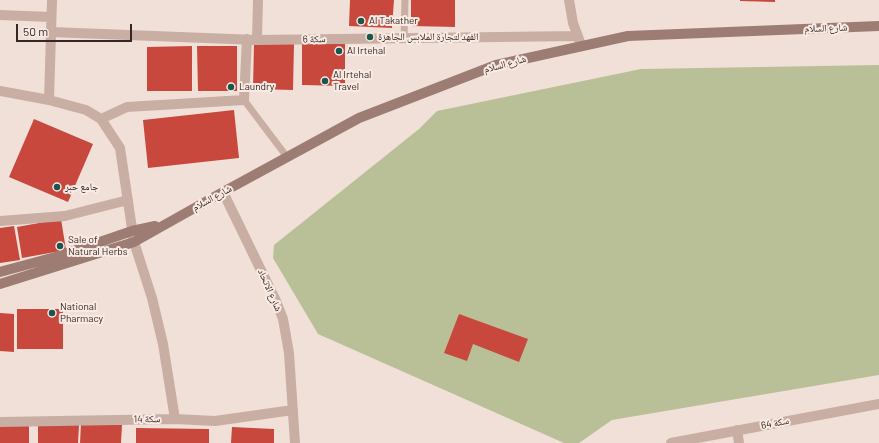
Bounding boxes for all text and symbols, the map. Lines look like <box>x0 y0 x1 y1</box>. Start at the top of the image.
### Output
place label: Al Takather <box>369 15 418 27</box>
scale bar <box>18 16 134 42</box>
marker: Al Takather <box>356 16 366 26</box>
street label: شارع السلام <box>804 21 848 35</box>
text: 50 m <box>23 24 48 38</box>
place label: الفهد لتجارة الملابس الجاهزة <box>378 31 478 43</box>
marker: الفهد لتجارة الملابس الجاهزة <box>365 32 375 42</box>
street label: سكة 6 <box>302 33 326 45</box>
place label: Al Irtehal <box>347 45 385 57</box>
marker: Al Irtehal <box>334 46 344 56</box>
street label: شارع السلام <box>483 53 527 75</box>
place label: Al Irtehal Travel <box>333 69 371 92</box>
marker: Al Irtehal Travel <box>320 76 330 86</box>
place label: Laundry <box>239 81 274 93</box>
marker: Laundry <box>226 82 236 92</box>
place label: جامع حبر <box>65 181 99 193</box>
marker: جامع حبر <box>52 182 62 192</box>
street label: شارع السلام <box>190 182 234 214</box>
place label: Sale of Natural Herbs <box>68 234 128 258</box>
marker: Sale of Natural Herbs <box>55 241 65 251</box>
street label: شارع الاتحاد <box>255 267 285 313</box>
place label: National Pharmacy <box>60 301 103 324</box>
marker: National Pharmacy <box>47 308 57 318</box>
street label: سكة 14 <box>134 413 160 425</box>
street label: سكة 64 <box>760 414 790 432</box>

